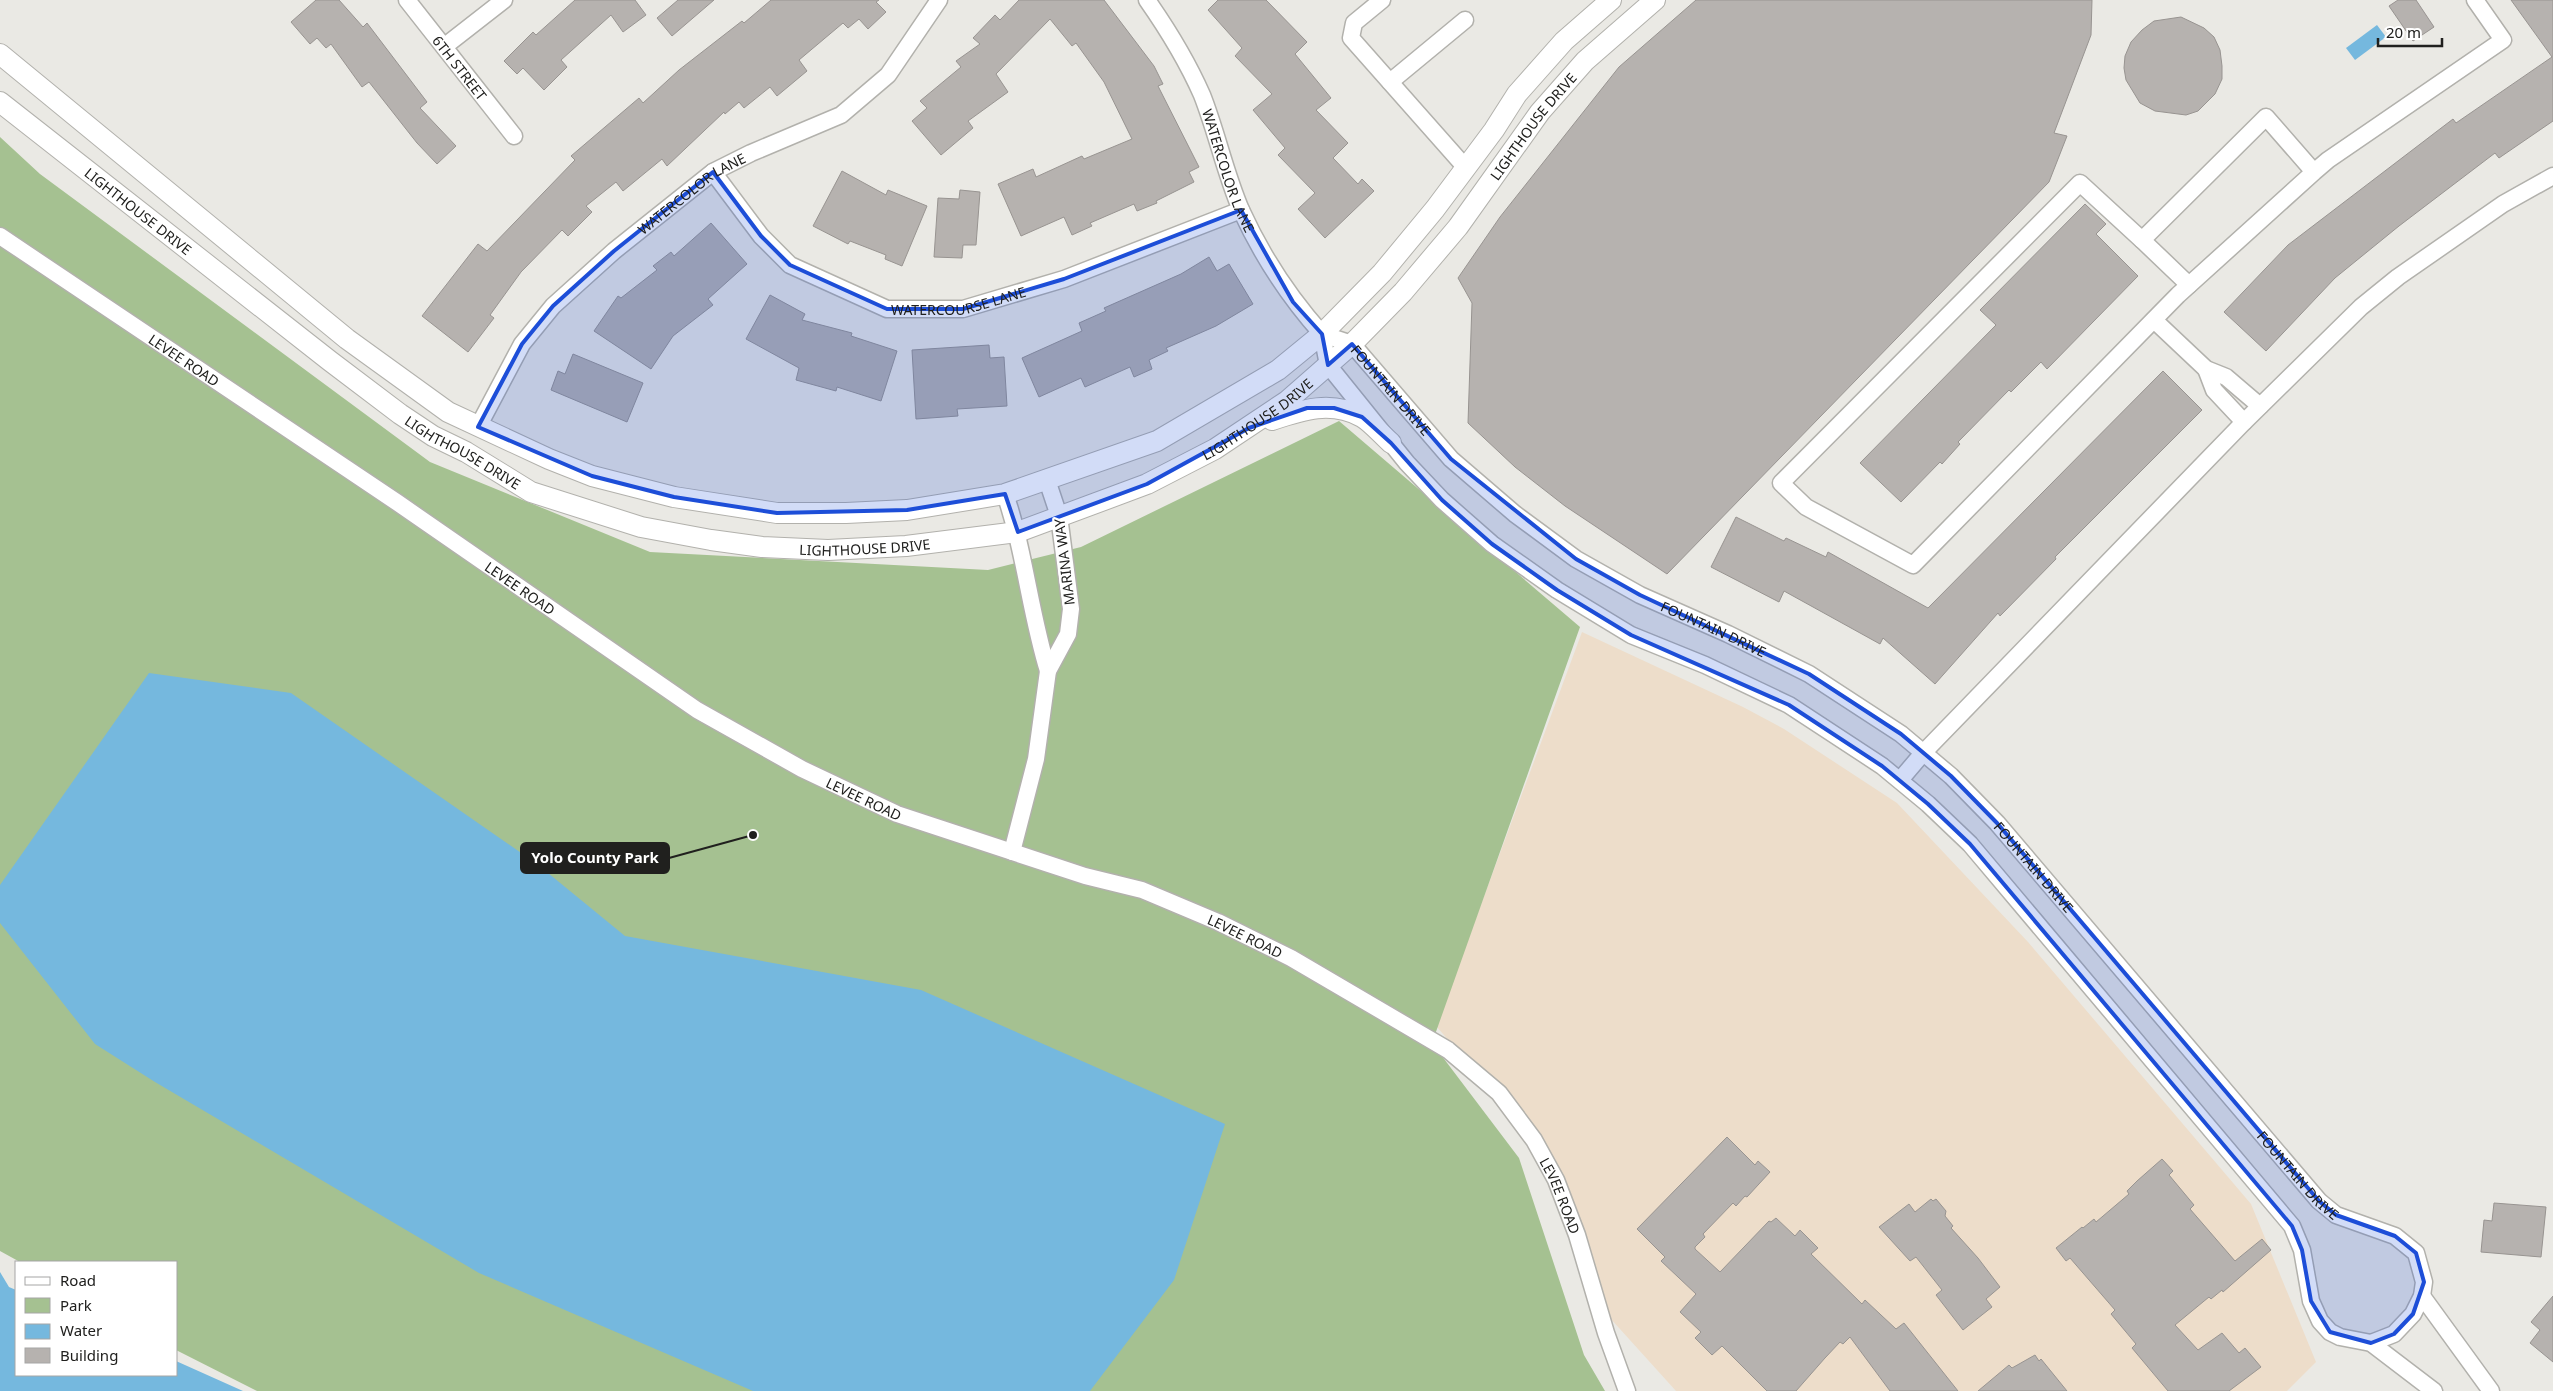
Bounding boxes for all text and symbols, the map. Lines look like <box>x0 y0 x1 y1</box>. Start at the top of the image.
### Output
scale bar <box>2378 15 2442 47</box>
text: 20 m <box>2386 22 2421 42</box>
street label: 6TH STREET <box>429 31 492 104</box>
street label: LIGHTHOUSE DRIVE <box>1485 68 1580 183</box>
street label: WATERCOLOR LANE <box>1198 106 1260 235</box>
street label: WATERCOLOR LANE <box>633 148 748 238</box>
street label: LIGHTHOUSE DRIVE <box>81 163 196 259</box>
street label: WATERCOURSE LANE <box>891 281 1028 319</box>
street label: LEVEE ROAD <box>145 329 223 390</box>
street label: FOUNTAIN DRIVE <box>1347 340 1436 439</box>
street label: LIGHTHOUSE DRIVE <box>1198 374 1316 464</box>
street label: LIGHTHOUSE DRIVE <box>402 411 525 493</box>
street label: MARINA WAY <box>1049 518 1079 606</box>
street label: LIGHTHOUSE DRIVE <box>799 534 931 560</box>
street label: LEVEE ROAD <box>481 557 559 619</box>
street label: FOUNTAIN DRIVE <box>1658 596 1770 661</box>
street label: LEVEE ROAD <box>823 772 905 824</box>
street label: FOUNTAIN DRIVE <box>1990 817 2078 916</box>
callout: Yolo County Park <box>521 843 669 873</box>
text: Yolo County Park <box>531 847 659 867</box>
street label: LEVEE ROAD <box>1205 909 1286 962</box>
street label: FOUNTAIN DRIVE <box>2253 1126 2343 1224</box>
street label: LEVEE ROAD <box>1536 1154 1585 1236</box>
legend <box>15 1261 178 1376</box>
text: Road <box>60 1270 96 1290</box>
text: Park <box>60 1295 92 1315</box>
text: Water <box>60 1320 102 1340</box>
text: Building <box>60 1345 118 1365</box>

